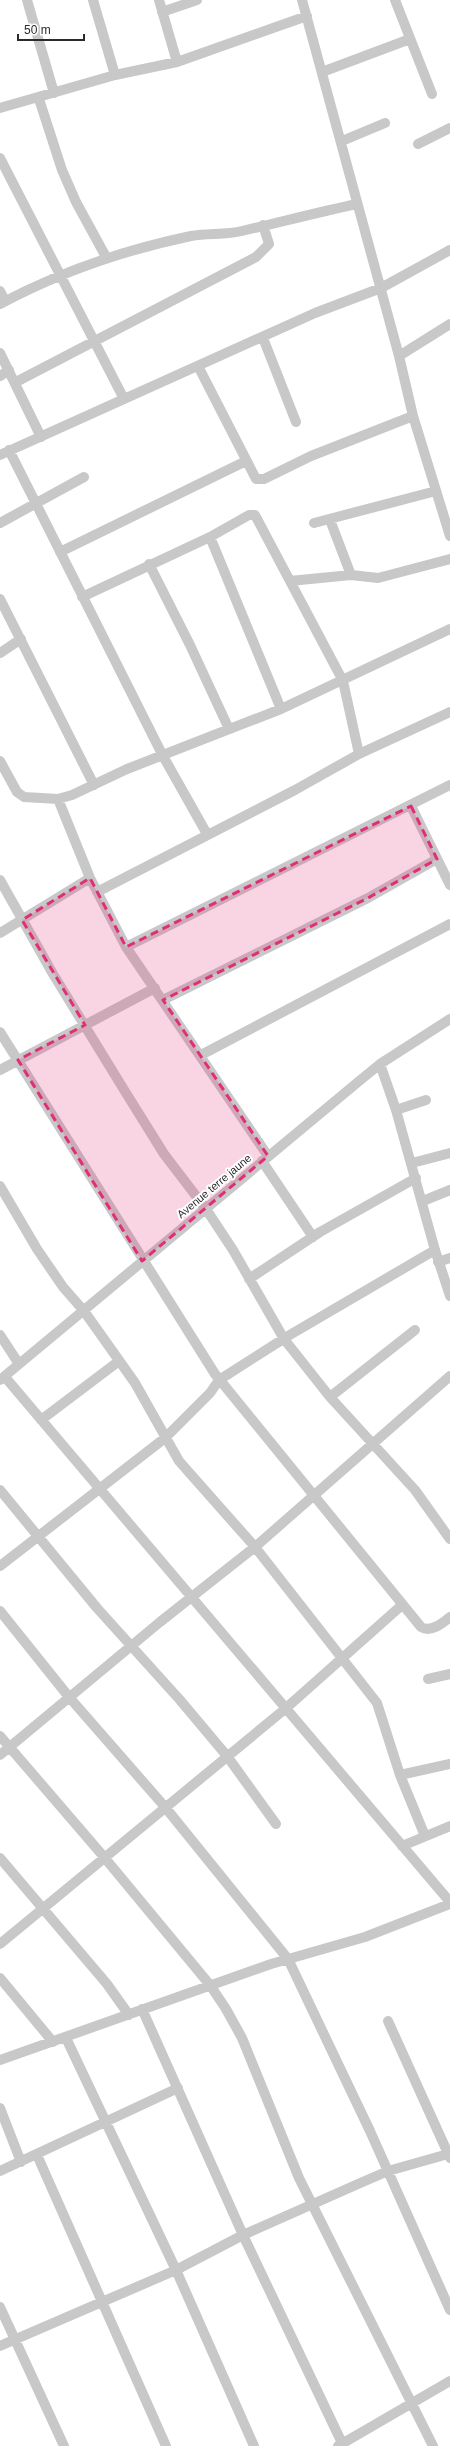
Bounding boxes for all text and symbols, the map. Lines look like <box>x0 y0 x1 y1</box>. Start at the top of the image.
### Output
scale bar <box>18 16 84 42</box>
text: 50 m <box>24 23 51 37</box>
street label: Avenue terre jaune <box>175 1152 253 1220</box>

